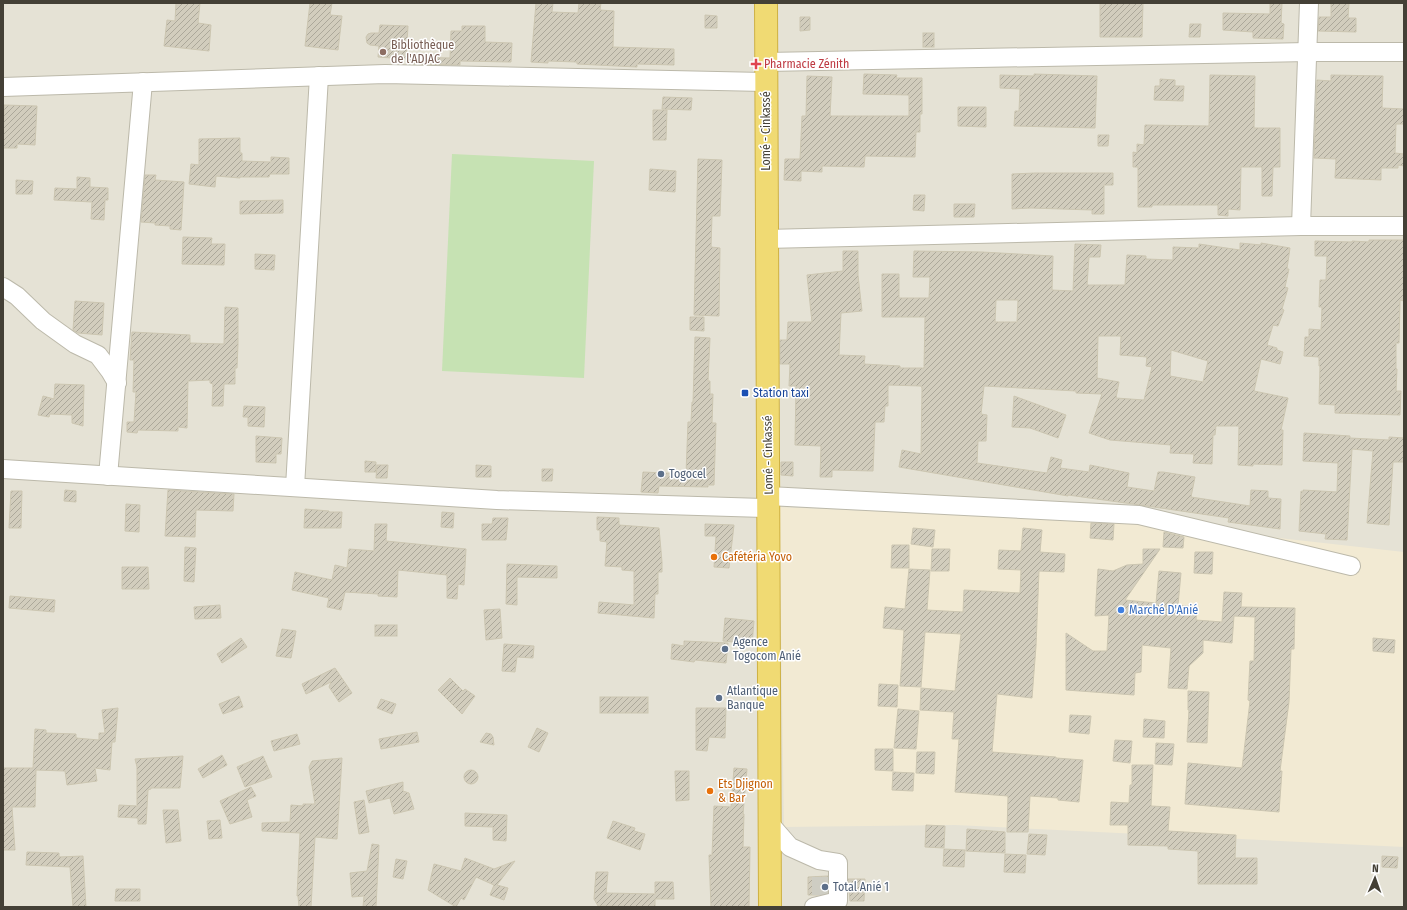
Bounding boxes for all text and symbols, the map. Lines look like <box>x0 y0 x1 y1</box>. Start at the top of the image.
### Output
place label: Bibliothèque de l'ADJAC <box>391 38 454 66</box>
marker: Bibliothèque de l'ADJAC <box>378 47 388 57</box>
place label: Pharmacie Zénith <box>764 57 849 71</box>
marker: Pharmacie Zénith <box>751 59 761 69</box>
street label: Lomé - Cinkassé <box>759 91 773 171</box>
place label: Station taxi <box>753 386 809 400</box>
marker: Station taxi <box>740 388 750 398</box>
street label: Lomé - Cinkassé <box>760 415 776 495</box>
place label: Togocel <box>669 467 706 481</box>
marker: Togocel <box>656 469 666 479</box>
place label: Cafétéria Yovo <box>722 550 792 564</box>
marker: Cafétéria Yovo <box>709 552 719 562</box>
place label: Marché D'Anié <box>1129 603 1198 617</box>
marker: Marché D'Anié <box>1116 605 1126 615</box>
place label: Agence Togocom Anié <box>733 635 801 663</box>
marker: Agence Togocom Anié <box>720 644 730 654</box>
place label: Atlantique Banque <box>727 684 778 712</box>
marker: Atlantique Banque <box>714 693 724 703</box>
place label: Ets Djignon & Bar <box>718 777 773 805</box>
marker: Ets Djignon & Bar <box>705 786 715 796</box>
north arrow <box>1355 858 1395 898</box>
text: N <box>1372 862 1379 875</box>
place label: Total Anié 1 <box>833 880 889 894</box>
marker: Total Anié 1 <box>820 882 830 892</box>

